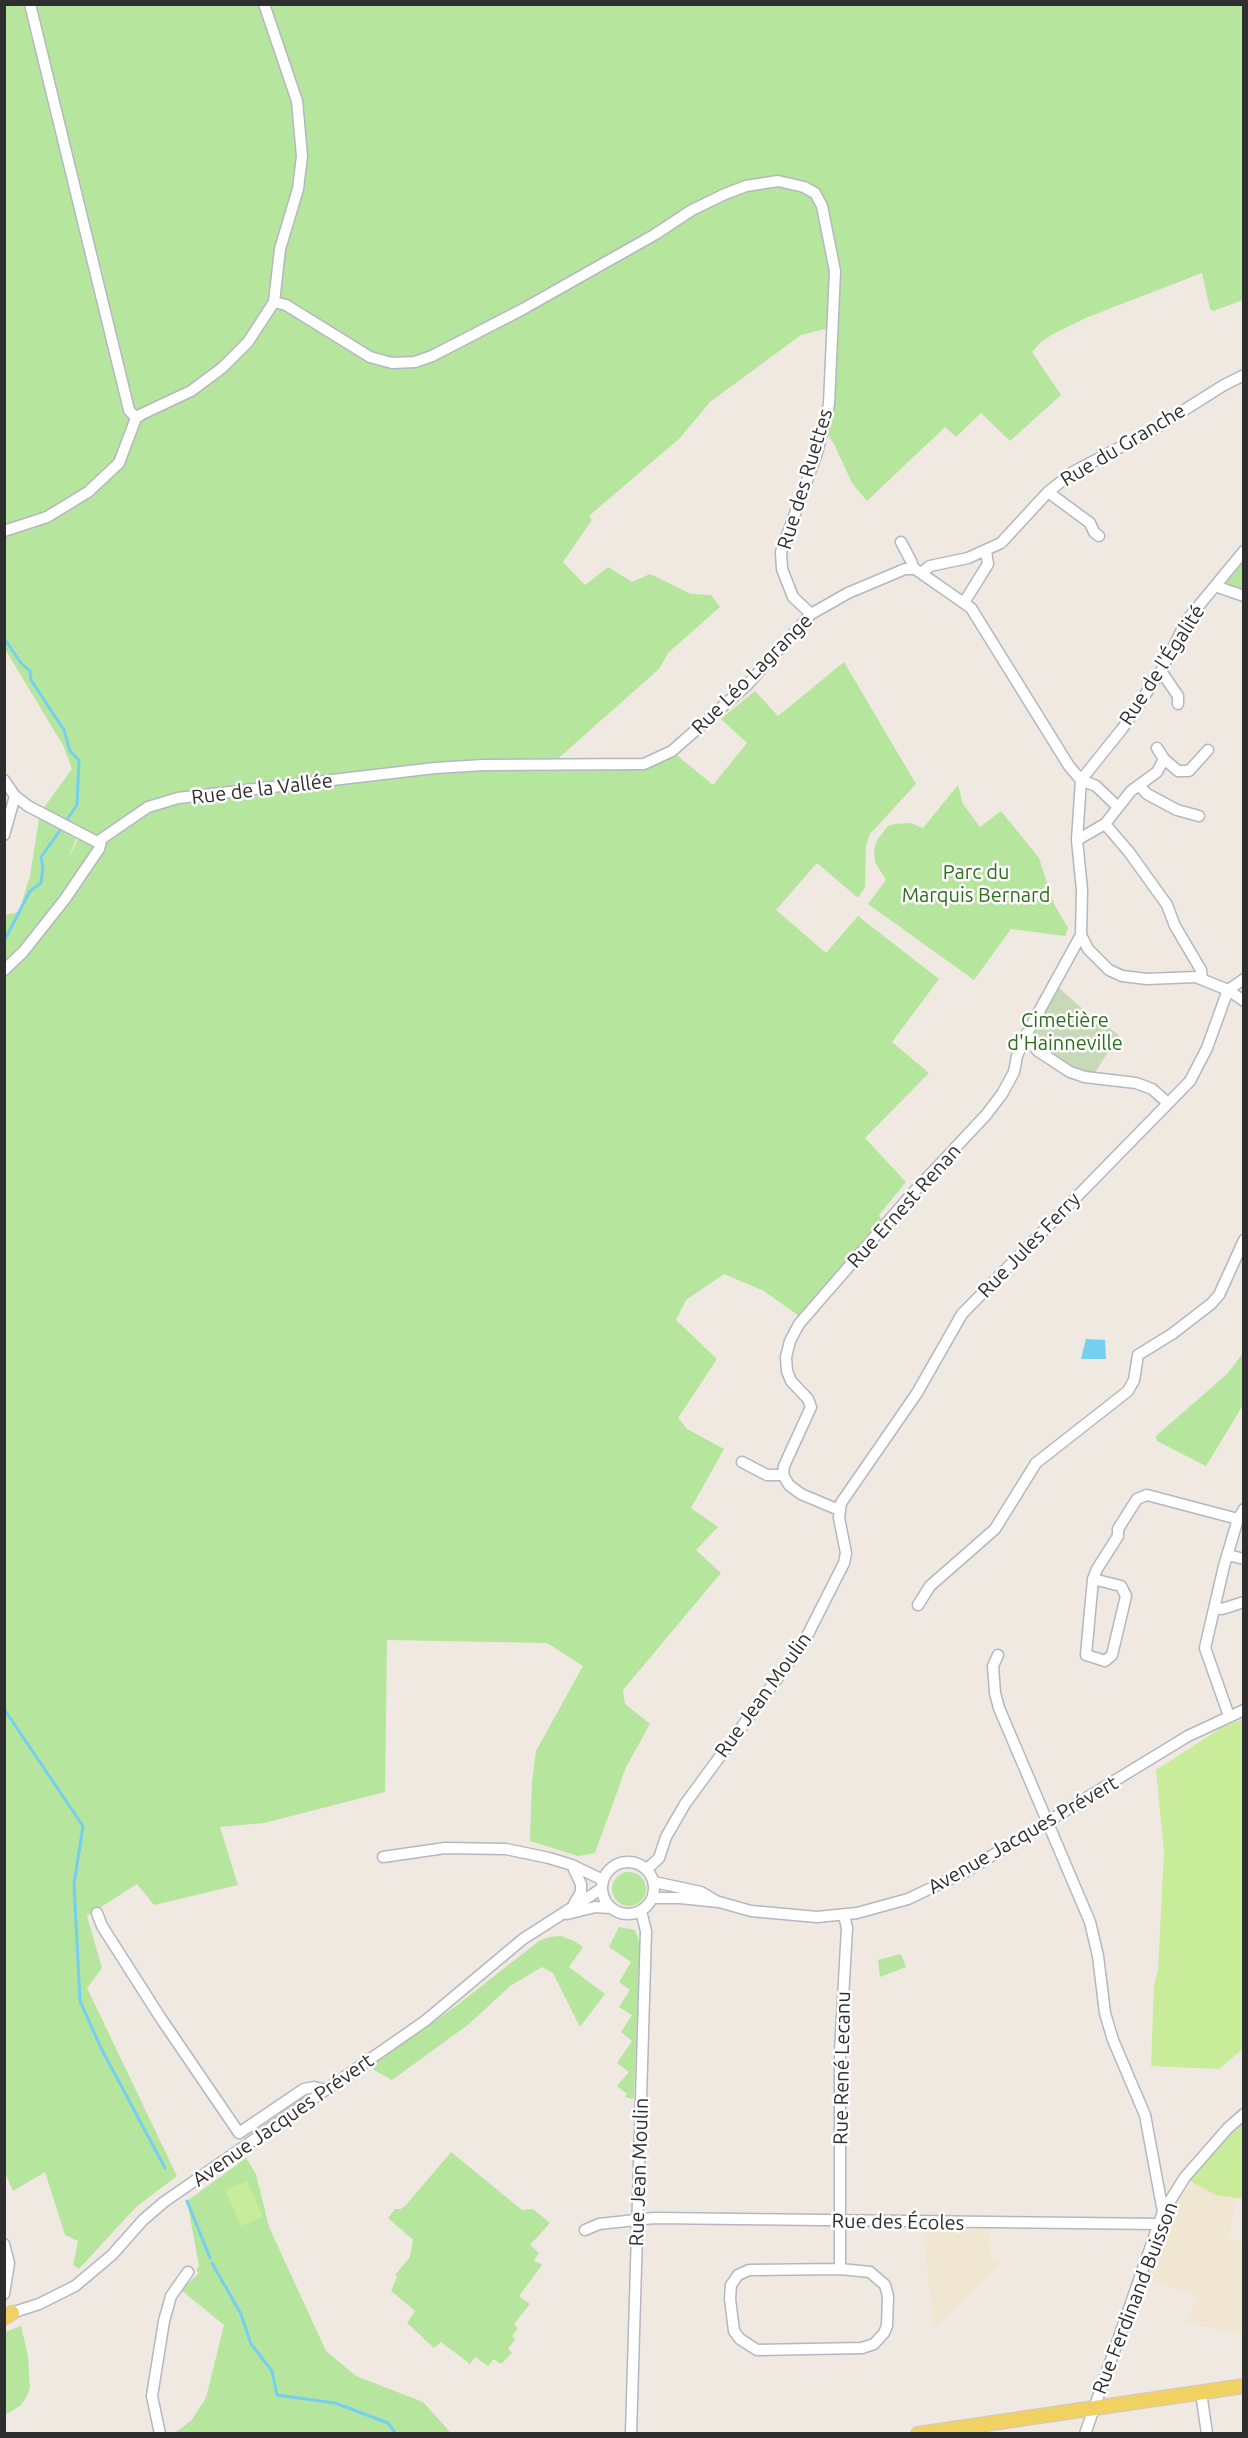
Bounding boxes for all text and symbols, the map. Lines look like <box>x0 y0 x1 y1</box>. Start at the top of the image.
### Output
street label: Rue du Granche <box>1056 398 1190 492</box>
street label: Rue des Ruettes <box>772 406 838 552</box>
street label: Rue de l'Égalité <box>1114 600 1210 730</box>
street label: Rue Léo Lagrange <box>687 609 817 739</box>
street label: Rue de la Vallée <box>190 768 334 810</box>
park label: Parc du Marquis Bernard <box>902 860 1050 907</box>
park label: Cimetière d'Hainneville <box>1007 1008 1123 1055</box>
street label: Rue Ernest Renan <box>842 1139 966 1273</box>
street label: Rue Jules Ferry <box>973 1187 1085 1303</box>
street label: Rue Jean Moulin <box>710 1628 816 1762</box>
street label: Avenue Jacques Prévert <box>924 1771 1122 1899</box>
street label: Rue René Lecanu <box>829 1991 855 2145</box>
street label: Avenue Jacques Prévert <box>188 2048 378 2192</box>
street label: Rue Jean Moulin <box>624 2097 654 2247</box>
street label: Rue Ferdinand Buisson <box>1087 2198 1183 2398</box>
street label: Rue des Écoles <box>832 2209 964 2235</box>

